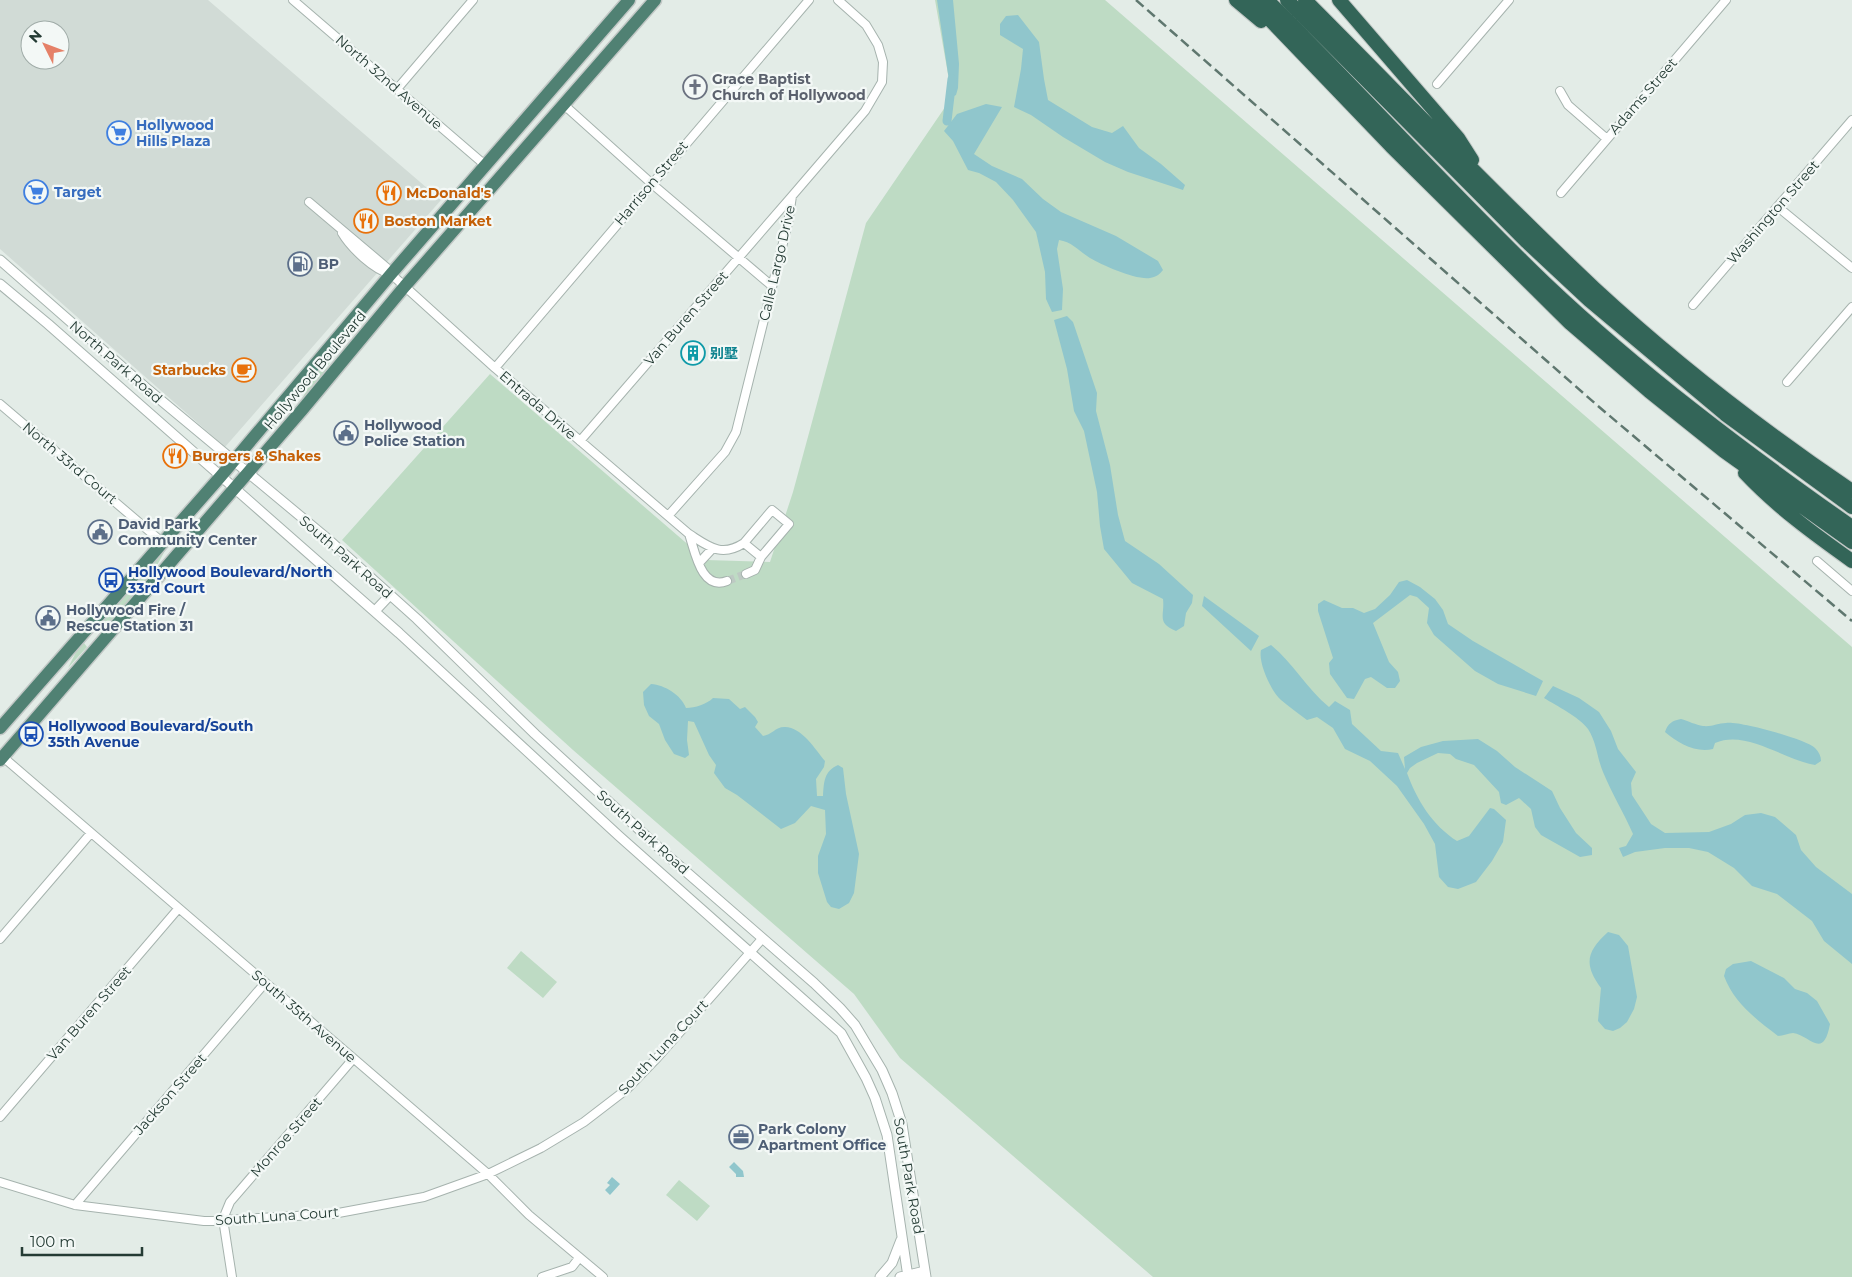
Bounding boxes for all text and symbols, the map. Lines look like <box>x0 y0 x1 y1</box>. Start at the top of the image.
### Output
north arrow <box>20 20 70 70</box>
text: N <box>25 26 46 47</box>
street label: North 32nd Avenue <box>332 31 446 133</box>
street label: Adams Street <box>1605 54 1681 138</box>
place label: Grace Baptist Church of Hollywood <box>712 70 866 104</box>
church icon: Grace Baptist Church of Hollywood <box>682 74 708 100</box>
place label: Hollywood Hills Plaza <box>136 116 214 150</box>
supermarket icon: Hollywood Hills Plaza <box>106 120 132 146</box>
street label: Harrison Street <box>610 137 692 229</box>
street label: Washington Street <box>1723 156 1823 268</box>
supermarket icon: Target <box>23 179 49 205</box>
restaurant icon: McDonald's <box>376 180 402 206</box>
place label: Target <box>54 183 102 201</box>
place label: McDonald's <box>406 184 492 202</box>
street label: Calle Largo Drive <box>755 203 799 323</box>
restaurant icon: Boston Market <box>353 208 379 234</box>
place label: Boston Market <box>384 212 492 230</box>
fuel station icon: BP <box>287 251 313 277</box>
place label: BP <box>318 255 339 273</box>
street label: Van Buren Street <box>640 267 732 369</box>
street label: Hollywood Boulevard <box>260 307 370 433</box>
street label: North Park Road <box>66 317 166 407</box>
building icon: 别墅 <box>680 340 706 366</box>
place label: 别墅 <box>710 344 738 362</box>
cafe icon: Starbucks <box>231 357 257 383</box>
place label: Starbucks <box>153 361 227 379</box>
street label: Entrada Drive <box>496 367 580 443</box>
place label: Hollywood Police Station <box>364 416 465 450</box>
street label: North 33rd Court <box>19 418 121 508</box>
public building icon: Hollywood Police Station <box>333 420 359 446</box>
restaurant icon: Burgers & Shakes <box>162 443 188 469</box>
place label: Burgers & Shakes <box>192 447 321 465</box>
street label: South Park Road <box>296 512 396 602</box>
place label: David Park Community Center <box>118 515 257 549</box>
public building icon: David Park Community Center <box>87 519 113 545</box>
place label: Hollywood Boulevard/North 33rd Court <box>127 563 333 597</box>
bus stop icon: Hollywood Boulevard/North 33rd Court <box>98 567 124 593</box>
place label: Hollywood Fire / Rescue Station 31 <box>66 601 194 635</box>
public building icon: Hollywood Fire / Rescue Station 31 <box>35 605 61 631</box>
place label: Hollywood Boulevard/South 35th Avenue <box>47 717 253 751</box>
bus stop icon: Hollywood Boulevard/South 35th Avenue <box>18 721 44 747</box>
street label: South Park Road <box>593 786 693 878</box>
street label: Van Buren Street <box>43 962 135 1064</box>
street label: South 35th Avenue <box>248 966 360 1066</box>
street label: South Luna Court <box>614 995 712 1098</box>
street label: Jackson Street <box>129 1049 211 1139</box>
street label: Monroe Street <box>246 1093 326 1181</box>
street label: South Park Road <box>890 1116 928 1236</box>
place label: Park Colony Apartment Office <box>757 1120 887 1154</box>
office icon: Park Colony Apartment Office <box>728 1124 754 1150</box>
street label: South Luna Court <box>215 1203 340 1229</box>
scale bar <box>22 1224 142 1256</box>
text: 100 m <box>30 1232 75 1251</box>

